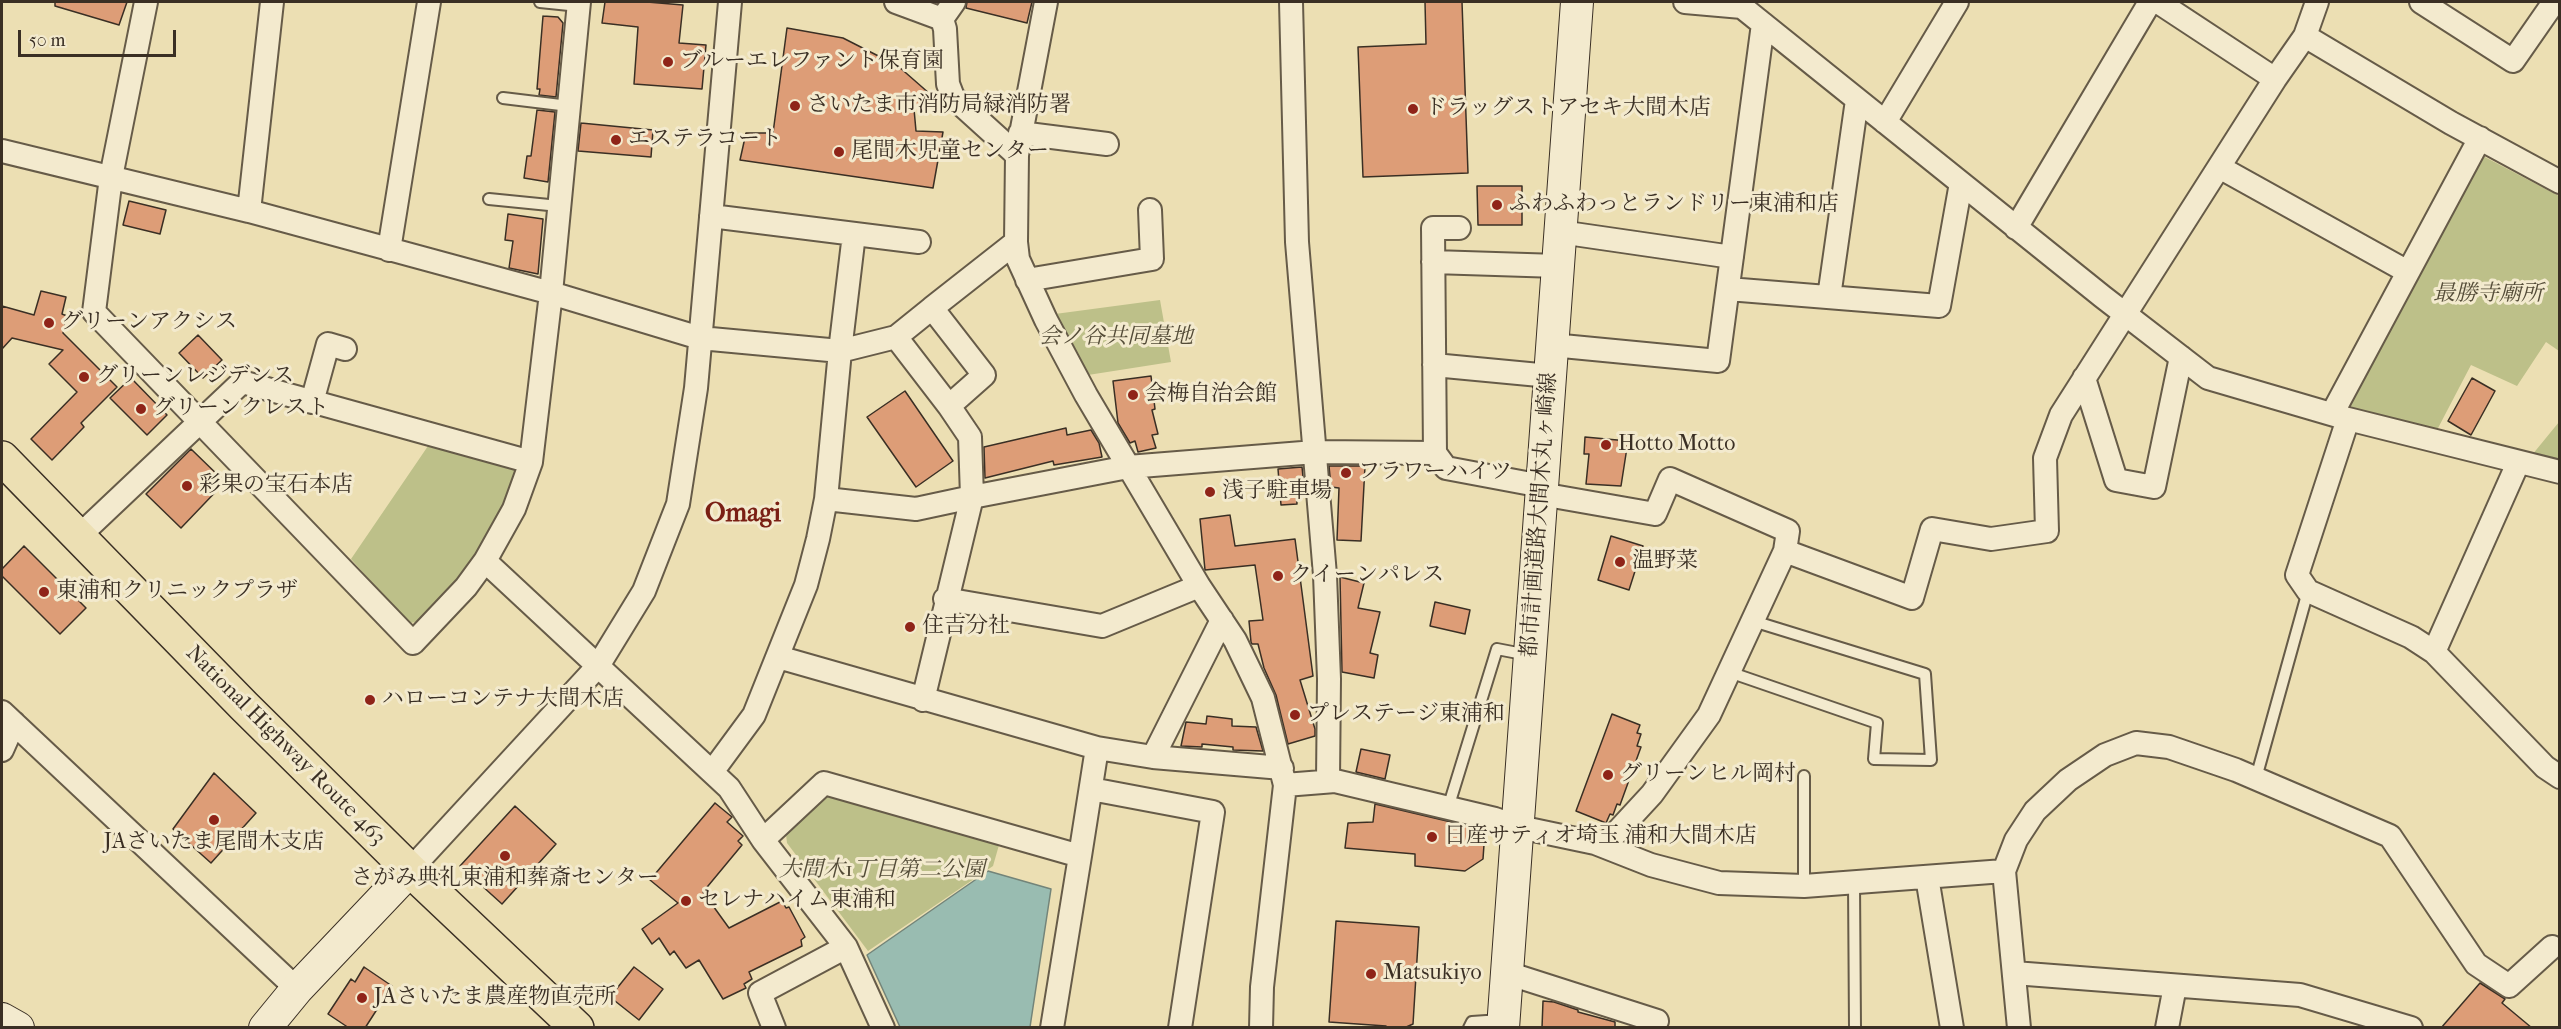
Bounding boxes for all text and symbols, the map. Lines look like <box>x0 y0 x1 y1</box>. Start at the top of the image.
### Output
scale bar <box>21 18 178 56</box>
text: 50 m <box>29 30 65 51</box>
place label: ブルーエレファント保育園 <box>680 49 944 75</box>
marker: ブルーエレファント保育園 <box>661 55 675 69</box>
place label: さいたま市消防局緑消防署 <box>807 93 1071 119</box>
place label: ドラッグストアセキ大間木店 <box>1425 96 1711 122</box>
marker: さいたま市消防局緑消防署 <box>788 99 802 113</box>
marker: ドラッグストアセキ大間木店 <box>1406 102 1420 116</box>
place label: エステラコート <box>628 127 782 153</box>
marker: エステラコート <box>609 133 623 147</box>
place label: 尾間木児童センター <box>851 139 1049 165</box>
marker: 尾間木児童センター <box>832 145 846 159</box>
place label: ふわふわっとランドリー東浦和店 <box>1509 192 1839 218</box>
marker: ふわふわっとランドリー東浦和店 <box>1490 198 1504 212</box>
park label: 最勝寺廟所 <box>2433 282 2543 308</box>
place label: グリーンアクシス <box>61 310 237 336</box>
marker: グリーンアクシス <box>42 316 56 330</box>
park label: 会ノ谷共同墓地 <box>1039 325 1193 351</box>
place label: グリーンレジデンス <box>96 364 294 390</box>
marker: グリーンレジデンス <box>77 370 91 384</box>
street label: 都市計画道路大間木丸ヶ崎線 <box>1517 371 1563 659</box>
place label: 会梅自治会館 <box>1145 382 1277 408</box>
marker: 会梅自治会館 <box>1126 388 1140 402</box>
place label: グリーンクレスト <box>153 396 329 422</box>
marker: グリーンクレスト <box>134 402 148 416</box>
place label: Hotto Motto <box>1618 432 1736 458</box>
marker: Hotto Motto <box>1599 438 1613 452</box>
place label: フラワーハイツ <box>1358 460 1512 486</box>
marker: フラワーハイツ <box>1339 466 1353 480</box>
place label: 彩果の宝石本店 <box>199 473 353 499</box>
marker: 彩果の宝石本店 <box>180 479 194 493</box>
place label: 浅子駐車場 <box>1222 479 1332 505</box>
marker: 浅子駐車場 <box>1203 485 1217 499</box>
district label: Omagi <box>705 499 781 531</box>
place label: 温野菜 <box>1632 549 1698 575</box>
marker: 温野菜 <box>1613 555 1627 569</box>
place label: クイーンパレス <box>1290 563 1444 589</box>
marker: クイーンパレス <box>1271 569 1285 583</box>
place label: 東浦和クリニックプラザ <box>56 579 298 605</box>
marker: 東浦和クリニックプラザ <box>37 585 51 599</box>
place label: 住吉分社 <box>922 614 1010 640</box>
marker: 住吉分社 <box>903 620 917 634</box>
street label: National Highway Route 463 <box>180 641 390 851</box>
place label: ハローコンテナ大間木店 <box>382 687 624 713</box>
marker: ハローコンテナ大間木店 <box>363 693 377 707</box>
place label: プレステージ東浦和 <box>1307 702 1505 728</box>
marker: プレステージ東浦和 <box>1288 708 1302 722</box>
place label: グリーンヒル岡村 <box>1620 762 1796 788</box>
marker: グリーンヒル岡村 <box>1601 768 1615 782</box>
marker: JAさいたま尾間木支店 <box>207 813 221 827</box>
place label: 日産サティオ埼玉 浦和大間木店 <box>1444 824 1757 850</box>
place label: JAさいたま尾間木支店 <box>104 830 324 856</box>
marker: 日産サティオ埼玉 浦和大間木店 <box>1425 830 1439 844</box>
marker: さがみ典礼東浦和葬斎センター <box>498 849 512 863</box>
park label: 大間木1丁目第二公園 <box>779 858 985 884</box>
place label: さがみ典礼東浦和葬斎センター <box>351 866 659 892</box>
place label: セレナハイム東浦和 <box>698 888 896 914</box>
marker: セレナハイム東浦和 <box>679 894 693 908</box>
place label: Matsukiyo <box>1383 961 1482 987</box>
marker: Matsukiyo <box>1364 967 1378 981</box>
place label: JAさいたま農産物直売所 <box>374 985 616 1011</box>
marker: JAさいたま農産物直売所 <box>355 991 369 1005</box>

